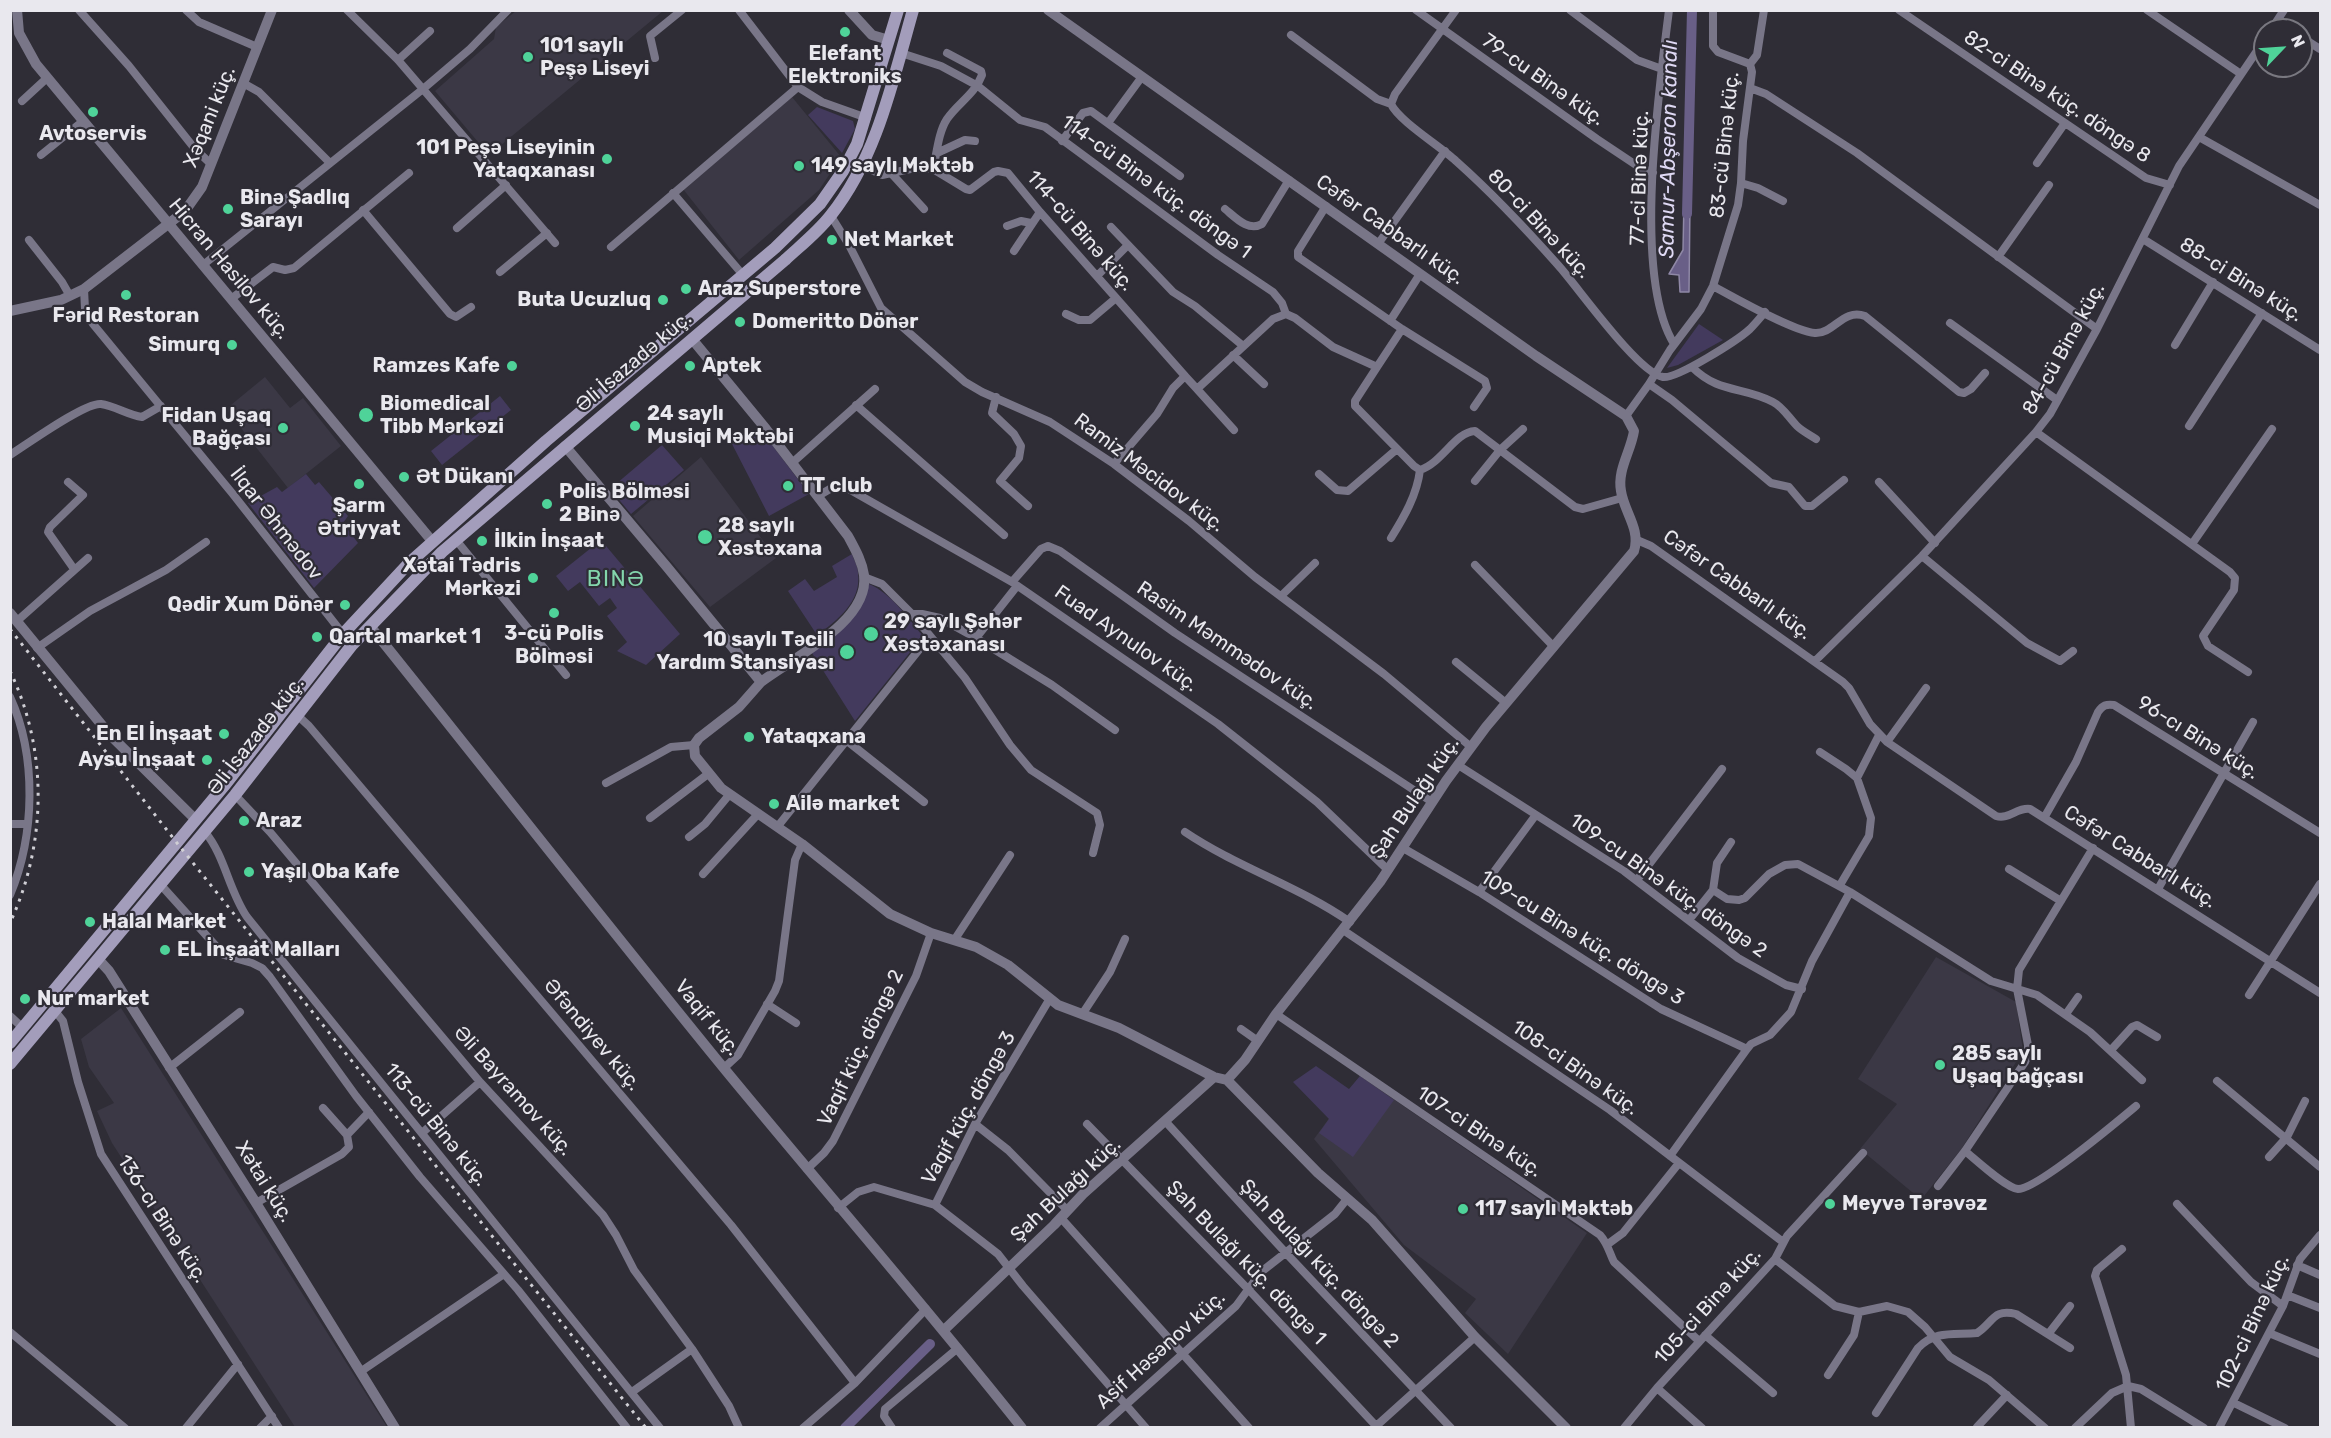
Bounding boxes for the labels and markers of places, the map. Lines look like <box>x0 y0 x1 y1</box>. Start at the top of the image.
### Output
marker: Elefant Elektroniks <box>838 25 852 39</box>
place label: 101 saylı Peşə Liseyi <box>540 34 650 81</box>
place label: Elefant Elektroniks <box>788 42 902 89</box>
marker: 101 saylı Peşə Liseyi <box>521 50 535 64</box>
marker: Avtoservis <box>86 105 100 119</box>
place label: Avtoservis <box>39 122 147 146</box>
place label: 101 Peşə Liseyinin Yataqxanası <box>416 136 595 183</box>
marker: 101 Peşə Liseyinin Yataqxanası <box>600 152 614 166</box>
place label: 149 saylı Məktəb <box>811 154 974 178</box>
marker: 149 saylı Məktəb <box>792 159 806 173</box>
place label: Binə Şadlıq Sarayı <box>240 186 350 233</box>
marker: Binə Şadlıq Sarayı <box>221 202 235 216</box>
place label: Net Market <box>844 228 954 252</box>
marker: Net Market <box>825 233 839 247</box>
place label: Araz Superstore <box>698 277 861 301</box>
marker: Araz Superstore <box>679 282 693 296</box>
marker: Fərid Restoran <box>119 288 133 302</box>
place label: Buta Ucuzluq <box>517 288 651 312</box>
marker: Buta Ucuzluq <box>656 293 670 307</box>
place label: Fərid Restoran <box>53 304 199 328</box>
place label: Domeritto Dönər <box>752 310 918 334</box>
marker: Domeritto Dönər <box>733 315 747 329</box>
place label: Simurq <box>148 333 220 357</box>
marker: Simurq <box>225 338 239 352</box>
place label: Ramzes Kafe <box>372 354 500 378</box>
place label: Aptek <box>702 354 762 378</box>
marker: Ramzes Kafe <box>505 359 519 373</box>
marker: Aptek <box>683 359 697 373</box>
place label: Biomedical Tibb Mərkəzi <box>380 392 504 439</box>
place label: 24 saylı Musiqi Məktəbi <box>647 402 794 449</box>
place label: Fidan Uşaq Bağçası <box>161 404 271 451</box>
marker: Biomedical Tibb Mərkəzi <box>357 406 375 424</box>
marker: 24 saylı Musiqi Məktəbi <box>628 419 642 433</box>
marker: Fidan Uşaq Bağçası <box>276 421 290 435</box>
place label: Ət Dükanı <box>416 465 513 489</box>
marker: Ət Dükanı <box>397 470 411 484</box>
place label: TT club <box>800 474 872 498</box>
marker: Şarm Ətriyyat <box>352 477 366 491</box>
marker: TT club <box>781 479 795 493</box>
place label: Polis Bölməsi 2 Binə <box>559 480 690 527</box>
place label: Şarm Ətriyyat <box>317 494 401 541</box>
marker: Polis Bölməsi 2 Binə <box>540 497 554 511</box>
place label: 28 saylı Xəstəxana <box>718 514 822 561</box>
marker: 28 saylı Xəstəxana <box>696 528 714 546</box>
place label: İlkin İnşaat <box>494 529 604 553</box>
marker: İlkin İnşaat <box>475 534 489 548</box>
place label: Xətai Tədris Mərkəzi <box>403 554 521 601</box>
marker: Xətai Tədris Mərkəzi <box>526 571 540 585</box>
place label: Qədir Xum Dönər <box>168 593 333 617</box>
marker: Qədir Xum Dönər <box>338 598 352 612</box>
marker: 3-cü Polis Bölməsi <box>547 606 561 620</box>
place label: 29 saylı Şəhər Xəstəxanası <box>884 610 1022 657</box>
place label: 3-cü Polis Bölməsi <box>504 622 604 669</box>
place label: Qartal market 1 <box>329 625 481 649</box>
marker: 29 saylı Şəhər Xəstəxanası <box>862 625 880 643</box>
place label: 10 saylı Təcili Yardım Stansiyası <box>657 628 834 675</box>
marker: Qartal market 1 <box>310 630 324 644</box>
marker: 10 saylı Təcili Yardım Stansiyası <box>838 643 856 661</box>
place label: En El İnşaat <box>96 722 212 746</box>
place label: Yataqxana <box>761 725 866 749</box>
marker: En El İnşaat <box>217 727 231 741</box>
marker: Yataqxana <box>742 730 756 744</box>
place label: Aysu İnşaat <box>78 748 195 772</box>
marker: Aysu İnşaat <box>200 753 214 767</box>
place label: Ailә market <box>786 792 900 816</box>
marker: Ailә market <box>767 797 781 811</box>
place label: Araz <box>256 809 302 833</box>
marker: Araz <box>237 814 251 828</box>
place label: Yaşıl Oba Kafe <box>261 860 400 884</box>
marker: Yaşıl Oba Kafe <box>242 865 256 879</box>
place label: Halal Market <box>102 910 226 934</box>
marker: Halal Market <box>83 915 97 929</box>
place label: EL İnşaat Malları <box>177 938 340 962</box>
marker: EL İnşaat Malları <box>158 943 172 957</box>
place label: Nur market <box>37 987 149 1011</box>
marker: Nur market <box>18 992 32 1006</box>
place label: 285 saylı Uşaq bağçası <box>1952 1042 2084 1089</box>
marker: 285 saylı Uşaq bağçası <box>1933 1058 1947 1072</box>
place label: Meyvə Tərəvəz <box>1842 1192 1987 1216</box>
place label: 117 saylı Məktəb <box>1475 1197 1633 1221</box>
marker: Meyvə Tərəvəz <box>1823 1197 1837 1211</box>
marker: 117 saylı Məktəb <box>1456 1202 1470 1216</box>

